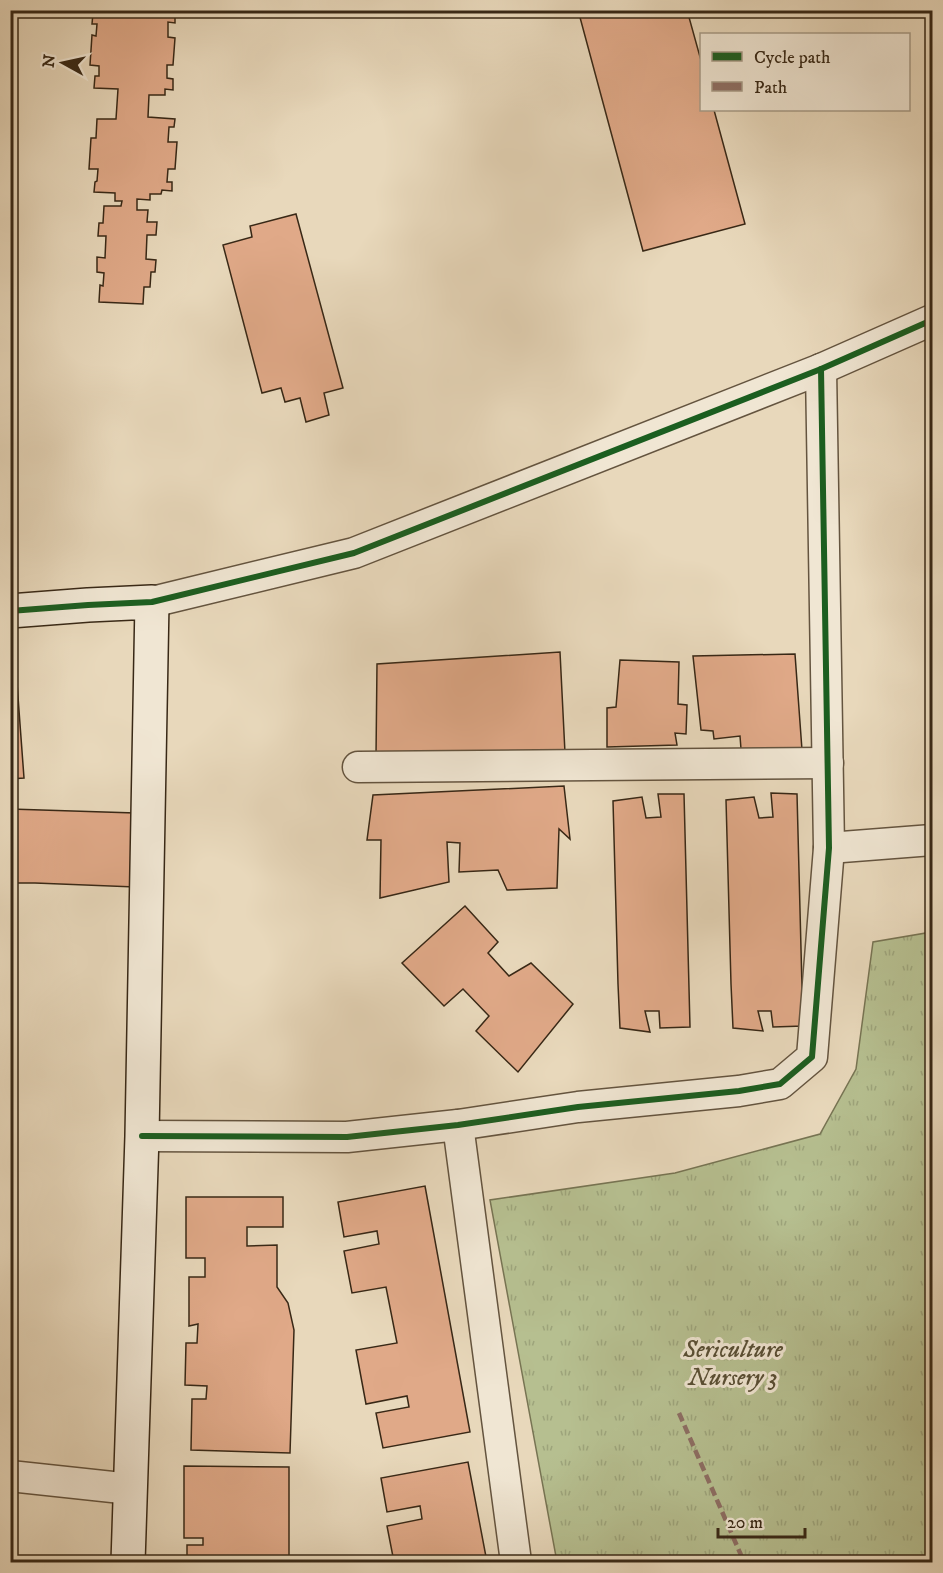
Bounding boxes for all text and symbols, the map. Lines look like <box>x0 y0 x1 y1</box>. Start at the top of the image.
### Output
north arrow <box>33 33 93 93</box>
legend <box>700 33 910 111</box>
text: Cycle path <box>754 47 831 69</box>
text: N <box>38 53 60 69</box>
text: Path <box>754 77 788 99</box>
park label: Sericulture Nursery 3 <box>682 1335 784 1393</box>
scale bar <box>718 1501 805 1539</box>
text: 20 m <box>727 1512 763 1534</box>

